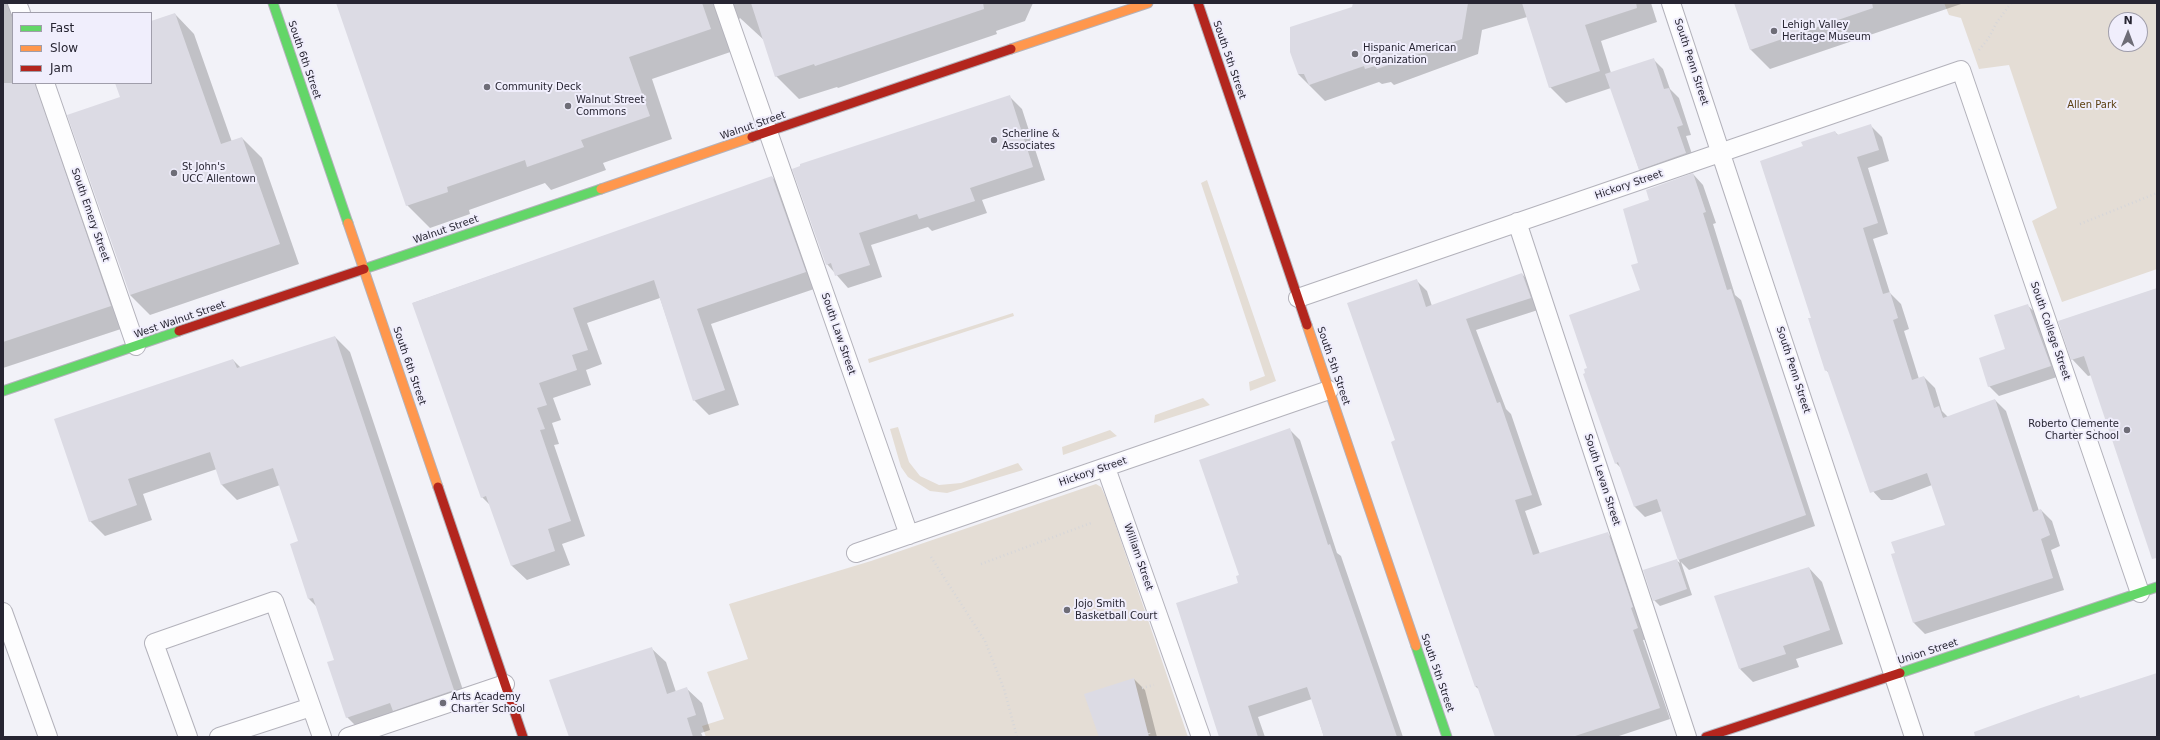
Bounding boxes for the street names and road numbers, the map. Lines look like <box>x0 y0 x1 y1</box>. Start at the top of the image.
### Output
street label: South Penn Street <box>1671 17 1711 107</box>
street label: South 6th Street <box>285 19 323 101</box>
street label: South 5th Street <box>1210 19 1248 101</box>
street label: Walnut Street <box>719 109 787 143</box>
street label: South Emery Street <box>68 167 112 263</box>
street label: Hickory Street <box>1594 168 1664 202</box>
street label: Walnut Street <box>412 213 480 247</box>
street label: South College Street <box>2028 280 2072 382</box>
street label: South Law Street <box>818 292 858 376</box>
street label: West Walnut Street <box>133 299 227 341</box>
street label: South 6th Street <box>390 325 428 407</box>
street label: South 5th Street <box>1314 325 1352 407</box>
street label: South Penn Street <box>1773 325 1813 415</box>
street label: South Levan Street <box>1582 433 1622 527</box>
street label: Hickory Street <box>1058 455 1128 489</box>
street label: William Street <box>1121 522 1155 592</box>
street label: South 5th Street <box>1418 632 1456 714</box>
street label: Union Street <box>1896 637 1960 667</box>

